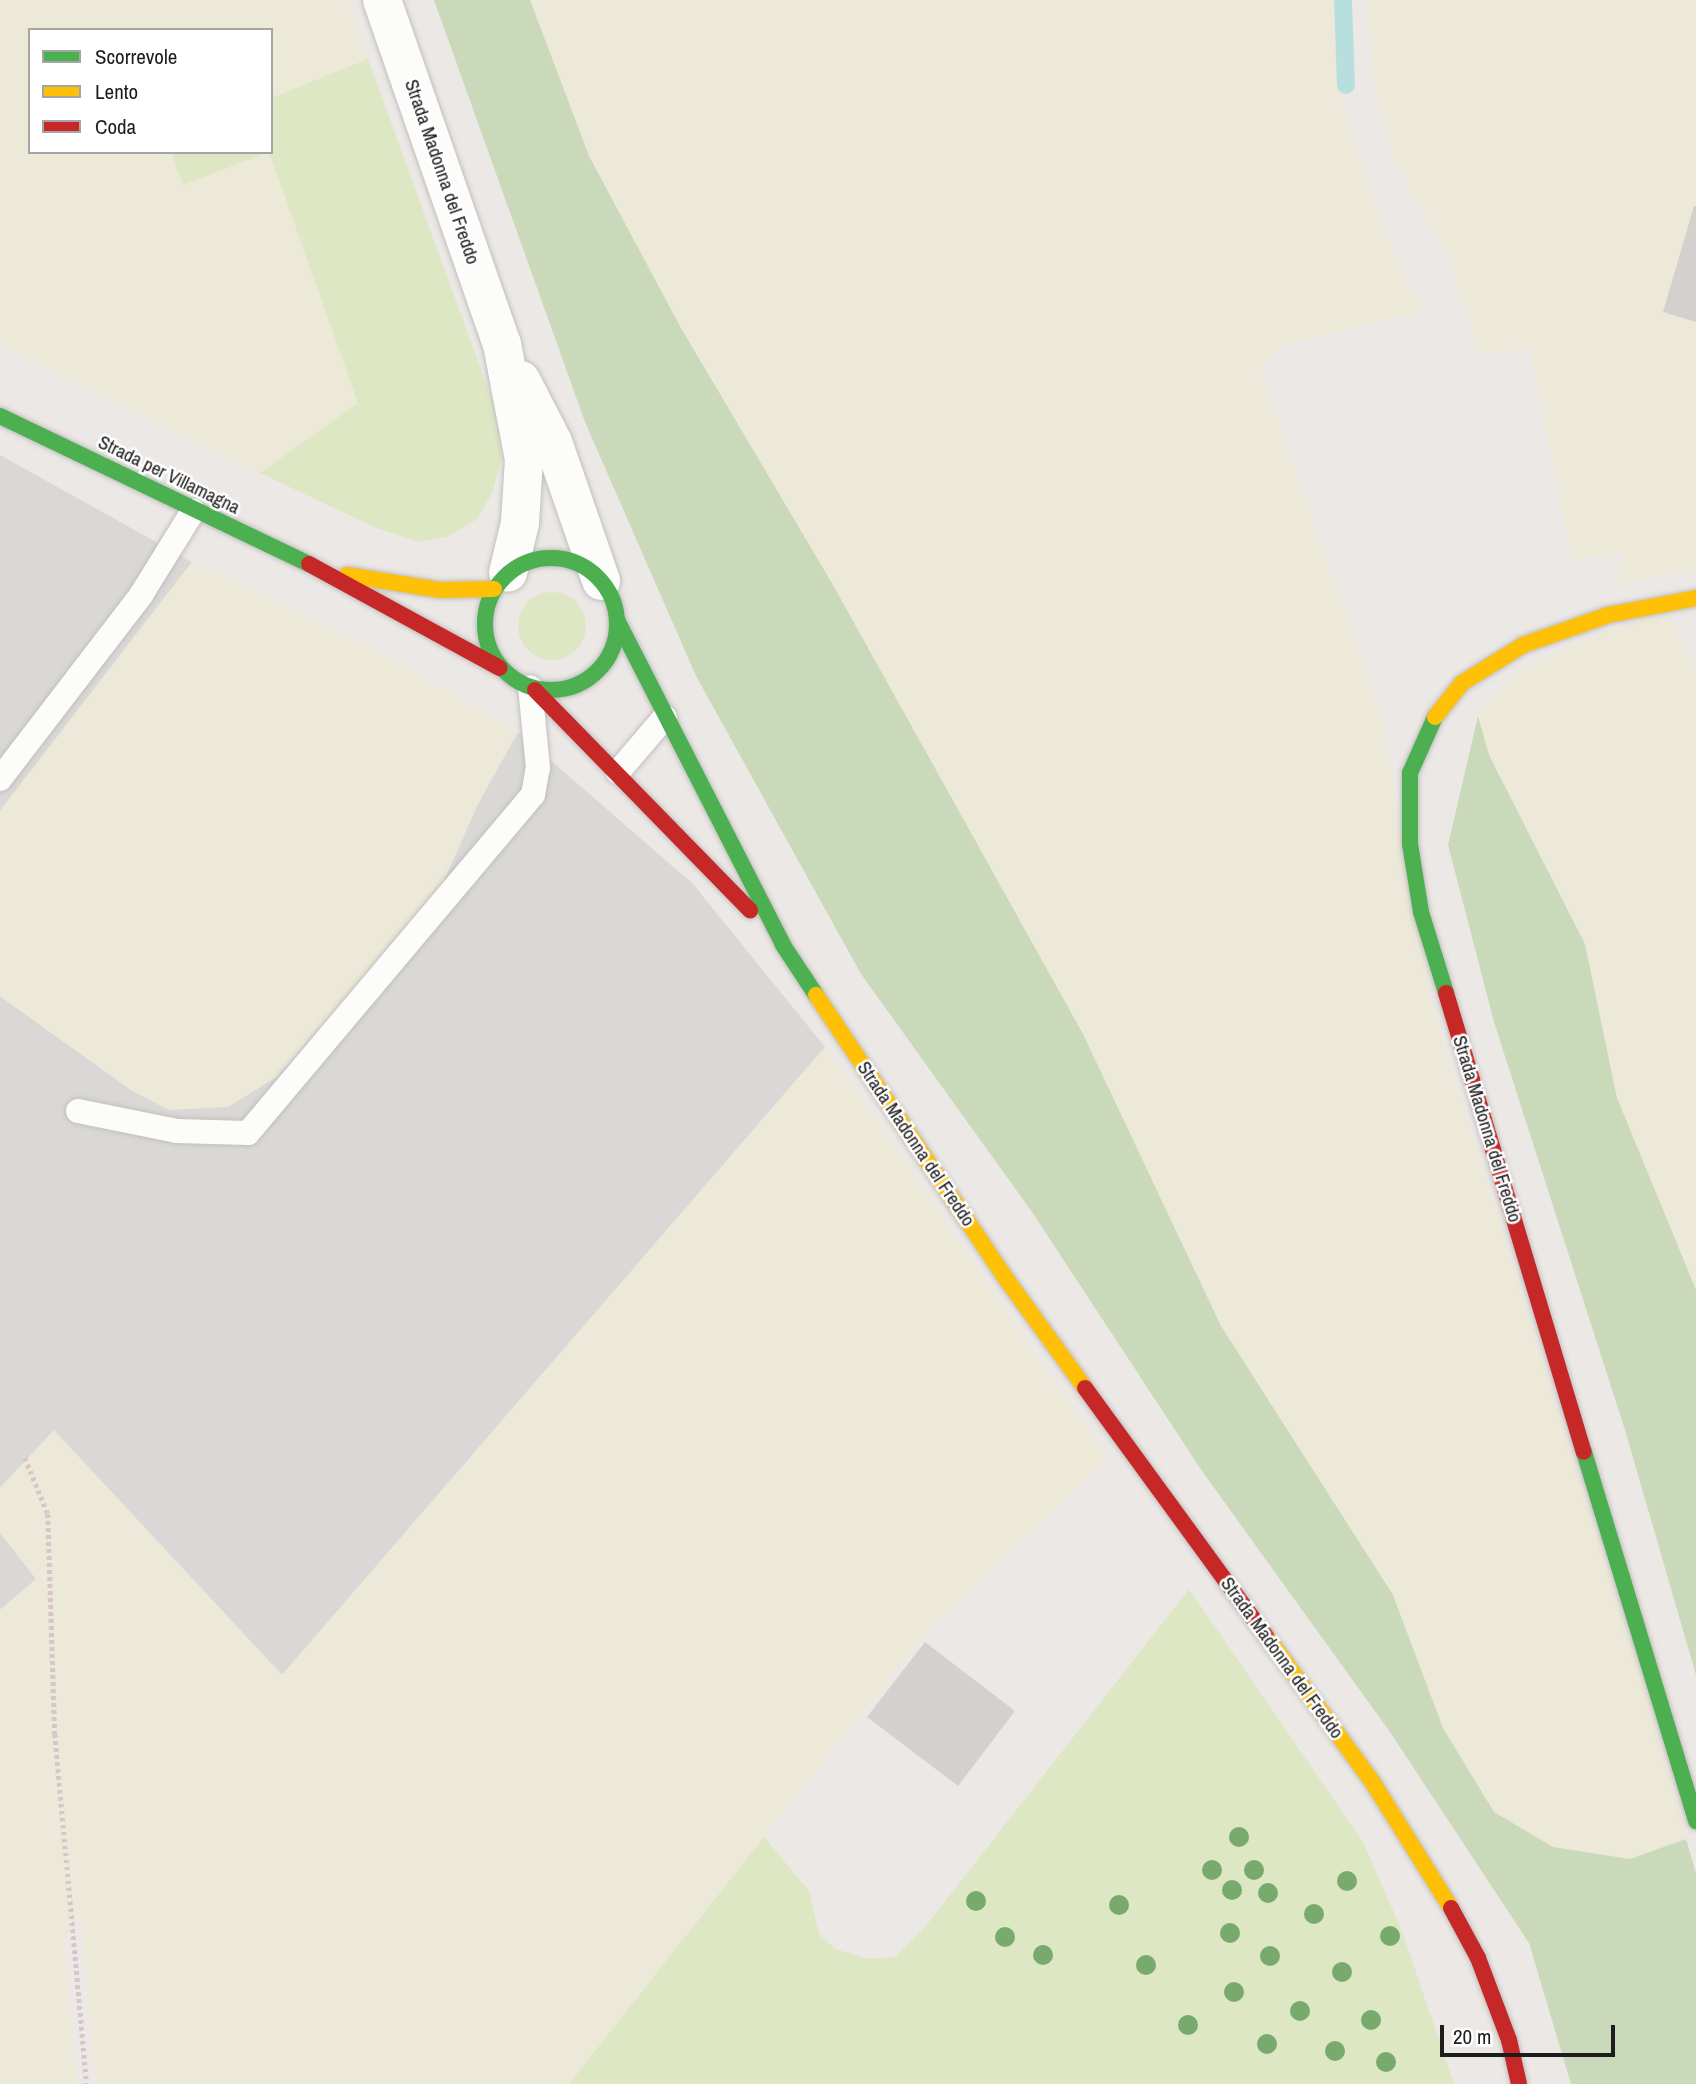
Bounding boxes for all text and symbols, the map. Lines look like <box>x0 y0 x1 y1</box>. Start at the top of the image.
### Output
legend <box>28 28 273 154</box>
text: Scorrevole <box>95 42 177 71</box>
text: Lento <box>95 77 138 106</box>
street label: Strada Madonna del Freddo <box>400 77 484 267</box>
text: Coda <box>95 112 136 141</box>
street label: Strada per Villamagna <box>94 431 244 519</box>
street label: Strada Madonna del Freddo <box>1448 1033 1526 1225</box>
street label: Strada Madonna del Freddo <box>852 1057 980 1231</box>
street label: Strada Madonna del Freddo <box>1216 1573 1348 1743</box>
scale bar <box>1444 2010 1619 2054</box>
text: 20 m <box>1453 2022 1491 2051</box>

